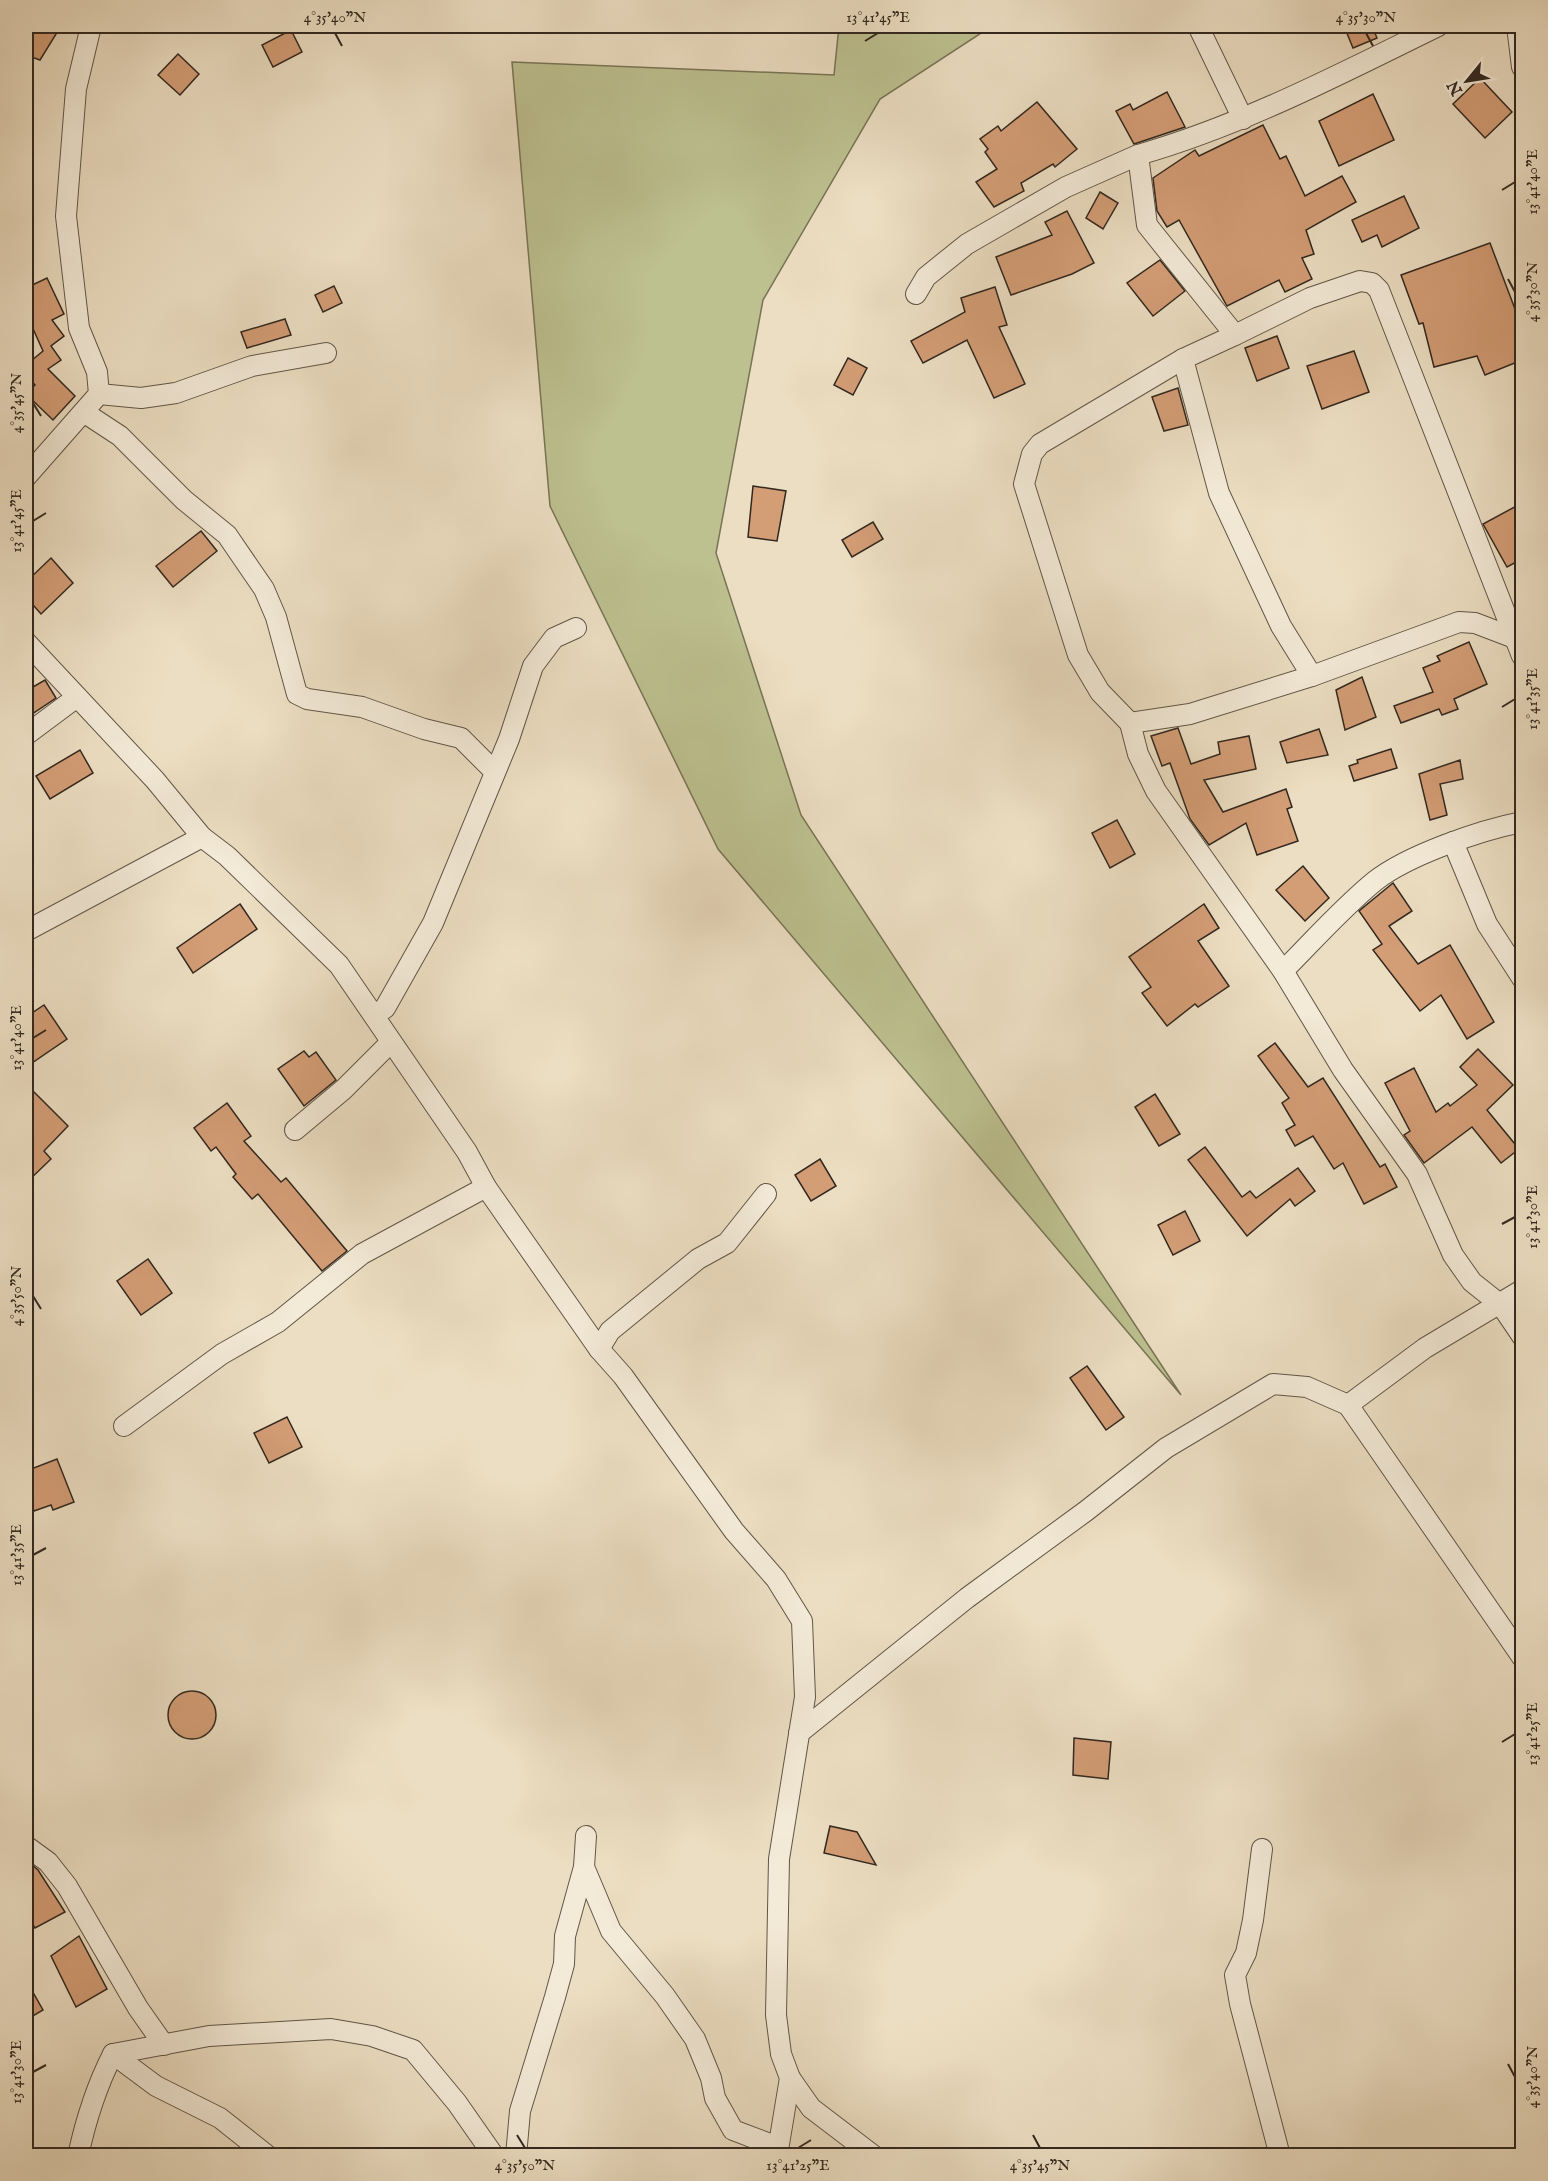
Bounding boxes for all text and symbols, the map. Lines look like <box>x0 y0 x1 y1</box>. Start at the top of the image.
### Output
text: 4°35'40"N <box>304 8 366 27</box>
text: 13°41'45"E <box>846 8 910 27</box>
text: 4°35'30"N <box>1336 8 1396 27</box>
north arrow <box>1437 51 1497 111</box>
text: N <box>1444 76 1468 99</box>
text: 13°41'40"E <box>1523 149 1542 215</box>
text: 4°35'30"N <box>1523 262 1542 322</box>
text: 4°35'45"N <box>7 373 26 433</box>
text: 13°41'45"E <box>7 489 26 553</box>
text: 13°41'35"E <box>1523 668 1542 730</box>
text: 13°41'40"E <box>7 1005 26 1071</box>
text: 13°41'30"E <box>1523 1185 1542 1249</box>
text: 4°35'50"N <box>7 1266 26 1326</box>
text: 13°41'35"E <box>7 1524 26 1586</box>
text: 13°41'25"E <box>1523 1702 1542 1766</box>
text: 13°41'30"E <box>7 2040 26 2104</box>
text: 4°35'40"N <box>1523 2046 1542 2108</box>
text: 4°35'50"N <box>495 2156 555 2175</box>
text: 13°41'25"E <box>766 2156 830 2175</box>
text: 4°35'45"N <box>1010 2156 1070 2175</box>

